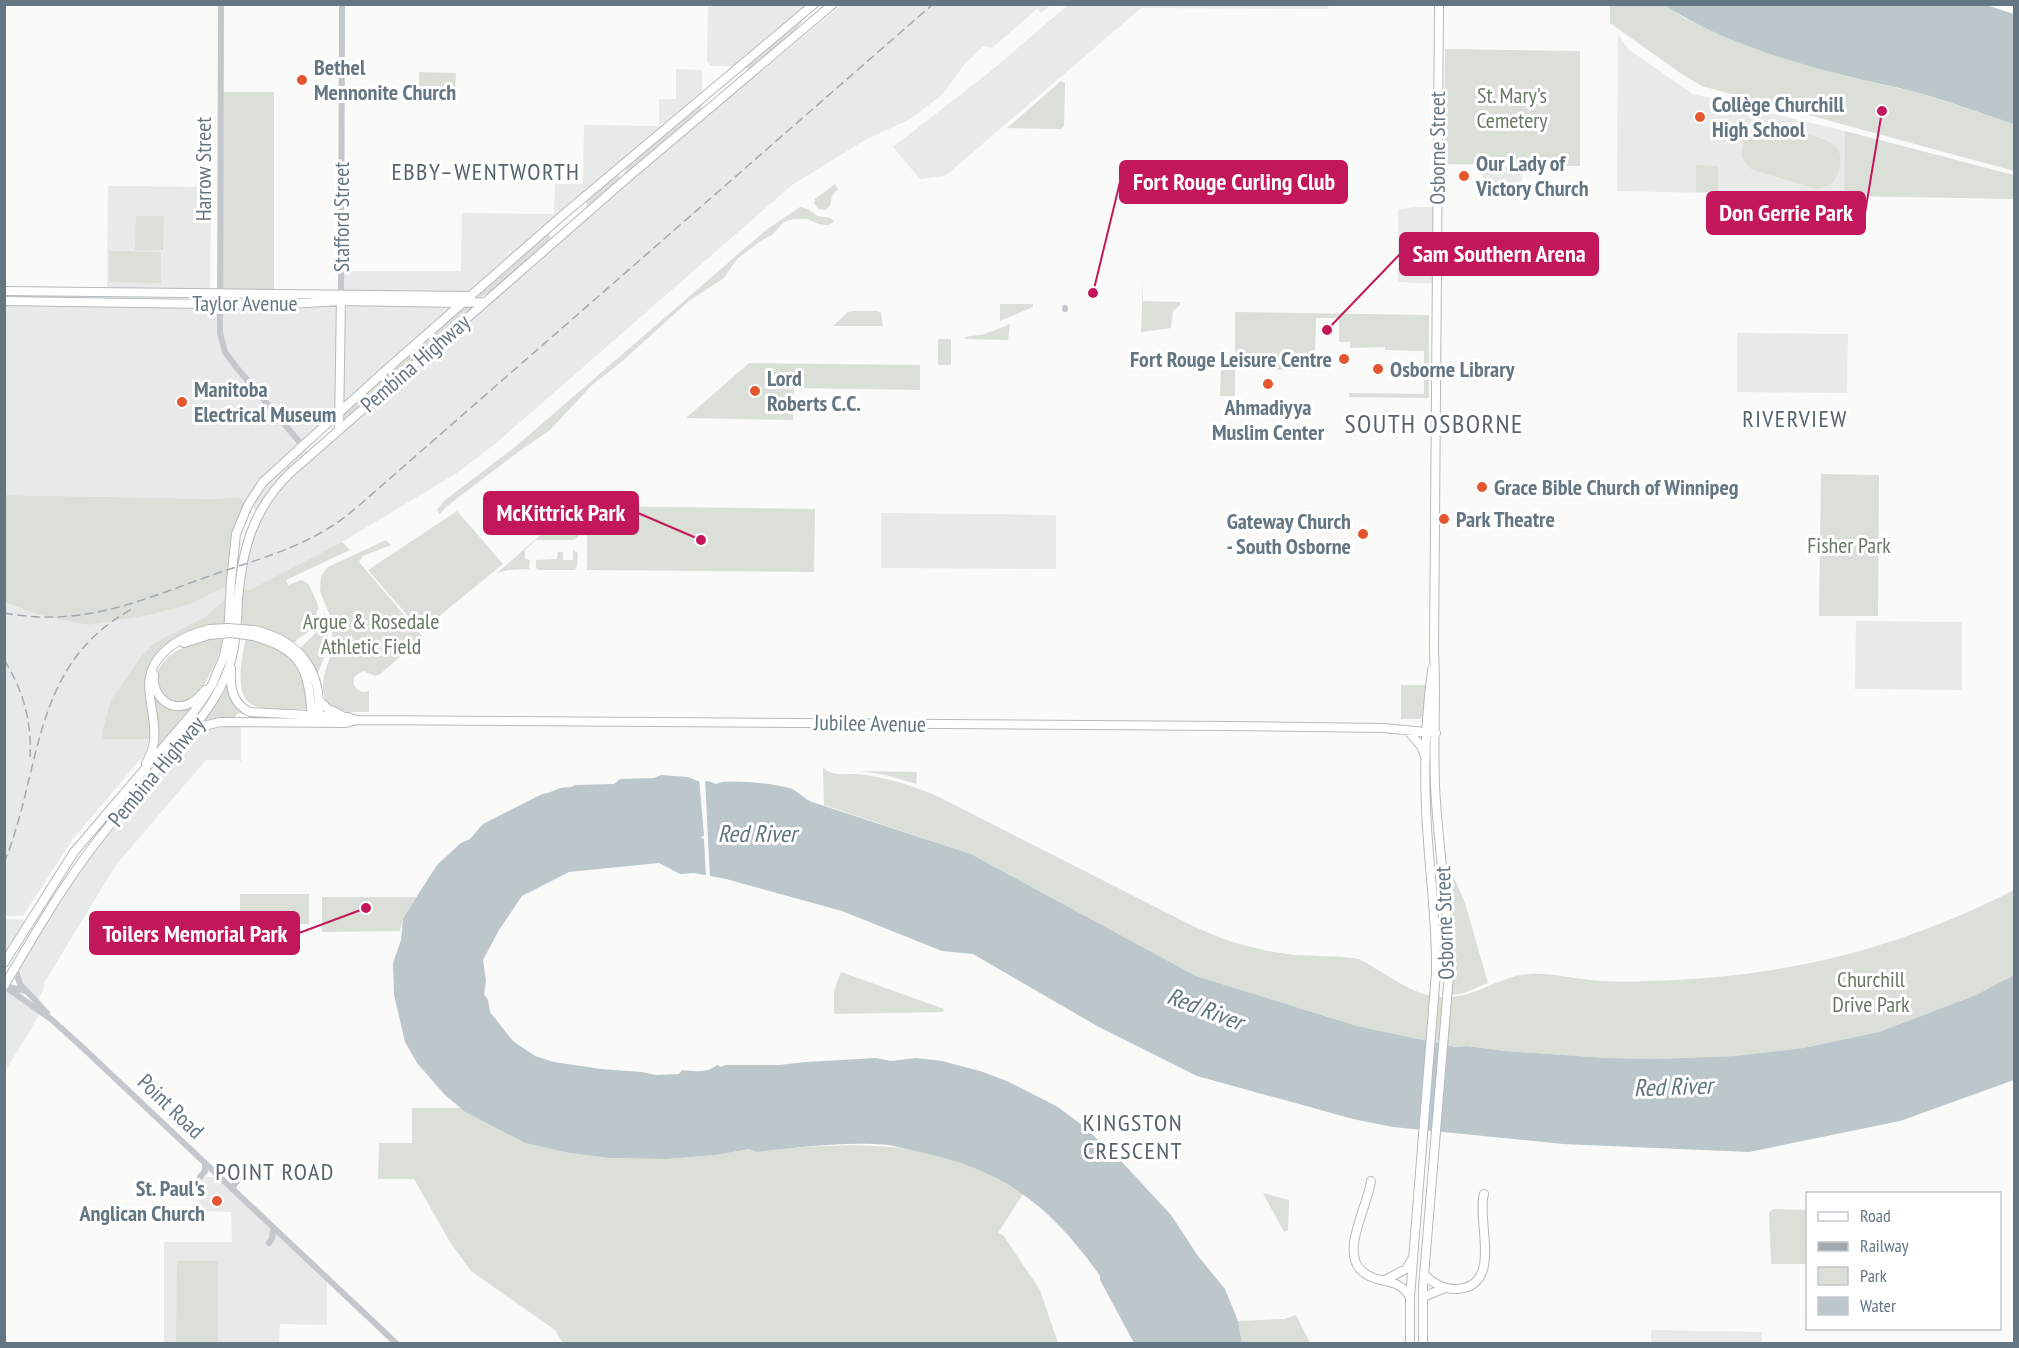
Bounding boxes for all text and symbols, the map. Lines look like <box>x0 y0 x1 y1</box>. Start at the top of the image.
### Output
place label: Bethel Mennonite Church <box>314 53 456 106</box>
marker: Bethel Mennonite Church <box>295 73 309 87</box>
park label: St. Mary's Cemetery <box>1476 81 1548 134</box>
place label: Collège Churchill High School <box>1712 90 1845 143</box>
street label: Osborne Street <box>1423 91 1451 205</box>
marker: Collège Churchill High School <box>1693 110 1707 124</box>
street label: Harrow Street <box>189 117 217 221</box>
place label: Our Lady of Victory Church <box>1475 149 1589 202</box>
district label: EBBY–WENTWORTH <box>392 156 580 187</box>
callout: Fort Rouge Curling Club <box>1120 161 1347 203</box>
street label: Stafford Street <box>327 162 355 272</box>
text: Fort Rouge Curling Club <box>1133 166 1335 197</box>
marker: Our Lady of Victory Church <box>1457 169 1471 183</box>
callout: Don Gerrie Park <box>1707 192 1865 234</box>
text: Don Gerrie Park <box>1719 197 1853 228</box>
callout: Sam Southern Arena <box>1400 233 1598 275</box>
text: Sam Southern Arena <box>1412 238 1586 269</box>
street label: Taylor Avenue <box>192 289 298 317</box>
street label: Pembina Highway <box>355 307 476 418</box>
place label: Fort Rouge Leisure Centre <box>1130 345 1332 373</box>
marker: Fort Rouge Leisure Centre <box>1337 352 1351 366</box>
place label: Osborne Library <box>1390 355 1516 383</box>
marker: Osborne Library <box>1371 362 1385 376</box>
place label: Lord Roberts C.C. <box>767 364 861 417</box>
place label: Manitoba Electrical Museum <box>194 375 336 428</box>
marker: Ahmadiyya Muslim Center <box>1261 377 1275 391</box>
marker: Lord Roberts C.C. <box>748 384 762 398</box>
place label: Ahmadiyya Muslim Center <box>1212 393 1325 446</box>
marker: Manitoba Electrical Museum <box>175 395 189 409</box>
district label: RIVERVIEW <box>1742 403 1848 434</box>
district label: SOUTH OSBORNE <box>1344 407 1524 440</box>
place label: Grace Bible Church of Winnipeg <box>1494 473 1739 501</box>
marker: Grace Bible Church of Winnipeg <box>1475 480 1489 494</box>
callout: McKittrick Park <box>484 492 638 534</box>
text: McKittrick Park <box>497 497 625 528</box>
place label: Park Theatre <box>1456 505 1555 533</box>
place label: Gateway Church - South Osborne <box>1226 507 1351 560</box>
marker: Park Theatre <box>1437 512 1451 526</box>
marker: Gateway Church - South Osborne <box>1356 527 1370 541</box>
park label: Fisher Park <box>1807 531 1891 559</box>
park label: Argue & Rosedale Athletic Field <box>303 607 439 660</box>
street label: Jubilee Avenue <box>813 708 926 738</box>
street label: Pembina Highway <box>102 709 211 832</box>
water label: Red River <box>718 818 800 849</box>
street label: Osborne Street <box>1428 866 1460 980</box>
callout: Toilers Memorial Park <box>90 912 299 954</box>
text: Toilers Memorial Park <box>102 918 288 949</box>
park label: Churchill Drive Park <box>1832 965 1910 1018</box>
water label: Red River <box>1163 980 1251 1038</box>
street label: Point Road <box>132 1068 210 1144</box>
water label: Red River <box>1633 1070 1716 1103</box>
district label: KINGSTON CRESCENT <box>1083 1107 1183 1166</box>
district label: POINT ROAD <box>215 1156 335 1187</box>
place label: St. Paul's Anglican Church <box>78 1174 205 1227</box>
legend <box>1806 1192 2001 1330</box>
marker: St. Paul's Anglican Church <box>210 1194 224 1208</box>
text: Road <box>1860 1204 1891 1227</box>
text: Railway <box>1860 1234 1909 1257</box>
text: Park <box>1860 1264 1887 1287</box>
text: Water <box>1860 1294 1896 1317</box>

